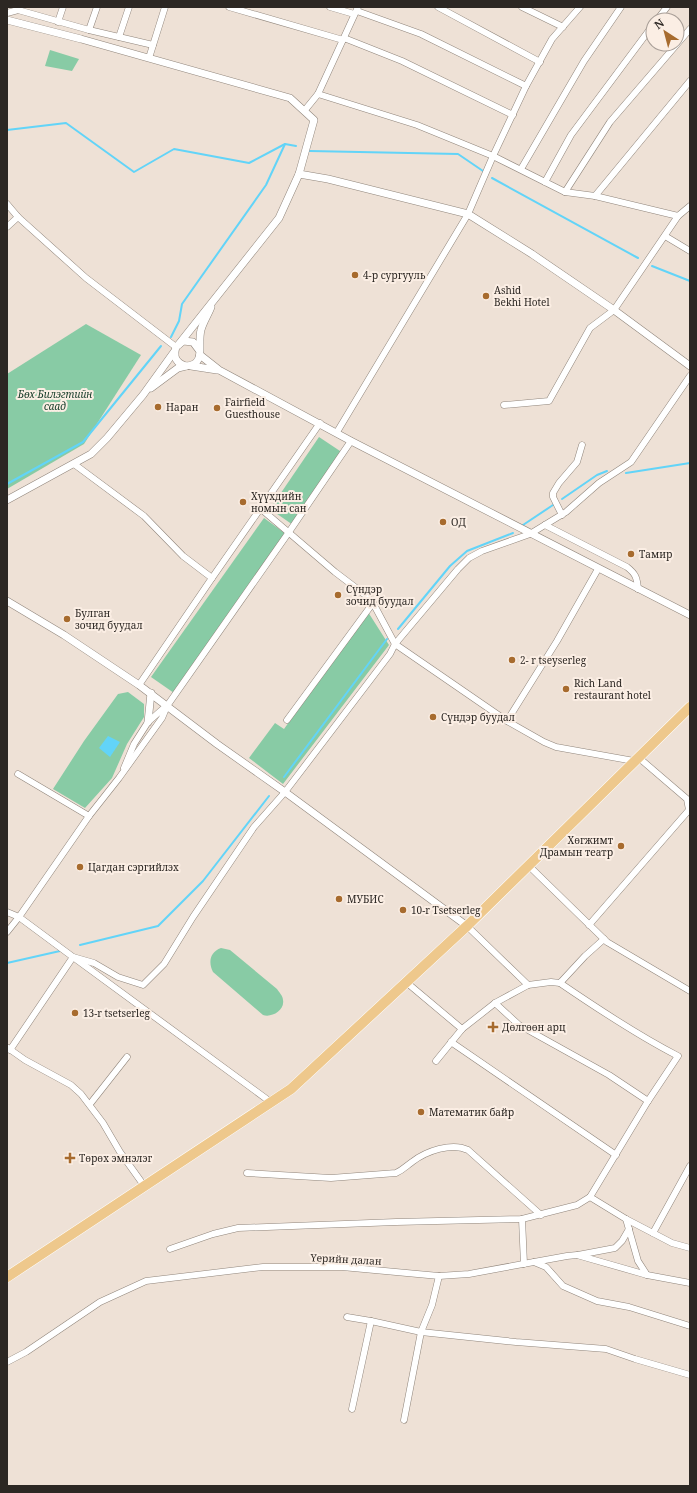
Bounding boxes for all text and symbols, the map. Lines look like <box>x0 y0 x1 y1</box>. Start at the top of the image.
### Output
north arrow <box>645 12 685 52</box>
text: N <box>651 15 667 32</box>
place label: 4-р сургууль <box>363 268 426 282</box>
marker: 4-р сургууль <box>350 270 360 280</box>
place label: Ashid Bekhi Hotel <box>494 283 550 309</box>
marker: Ashid Bekhi Hotel <box>481 291 491 301</box>
park label: Бөх Билэгтийн саад <box>17 387 92 413</box>
place label: Fairfield Guesthouse <box>225 395 280 421</box>
place label: Наран <box>166 400 199 414</box>
marker: Наран <box>153 402 163 412</box>
marker: Fairfield Guesthouse <box>212 403 222 413</box>
place label: Хүүхдийн номын сан <box>251 489 307 515</box>
marker: Хүүхдийн номын сан <box>238 497 248 507</box>
place label: ОД <box>451 515 466 529</box>
marker: ОД <box>438 517 448 527</box>
place label: Тамир <box>639 547 672 561</box>
marker: Тамир <box>626 549 636 559</box>
place label: Сүндэр зочид буудал <box>346 582 414 608</box>
marker: Сүндэр зочид буудал <box>333 590 343 600</box>
place label: Булган зочид буудал <box>75 606 143 632</box>
marker: Булган зочид буудал <box>62 614 72 624</box>
place label: 2- r tseyserleg <box>520 653 587 667</box>
marker: 2- r tseyserleg <box>507 655 517 665</box>
place label: Rich Land restaurant hotel <box>574 676 651 702</box>
marker: Rich Land restaurant hotel <box>561 684 571 694</box>
place label: Сүндэр буудал <box>441 710 515 724</box>
marker: Сүндэр буудал <box>428 712 438 722</box>
place label: Хөгжимт Драмын театр <box>540 833 614 859</box>
marker: Хөгжимт Драмын театр <box>616 841 626 851</box>
place label: Цагдан сэргийлэх <box>88 860 179 874</box>
marker: Цагдан сэргийлэх <box>75 862 85 872</box>
place label: МУБИС <box>347 892 384 906</box>
marker: МУБИС <box>334 894 344 904</box>
place label: 10-r Tsetserleg <box>411 903 481 917</box>
marker: 10-r Tsetserleg <box>398 905 408 915</box>
place label: 13-r tsetserleg <box>83 1006 151 1020</box>
marker: 13-r tsetserleg <box>70 1008 80 1018</box>
place label: Дөлгөөн арц <box>502 1020 566 1034</box>
marker: Дөлгөөн арц <box>487 1021 499 1033</box>
place label: Математик байр <box>429 1105 514 1119</box>
marker: Математик байр <box>416 1107 426 1117</box>
place label: Төрөх эмнэлэг <box>79 1151 152 1165</box>
marker: Төрөх эмнэлэг <box>64 1152 76 1164</box>
street label: Үерийн далан <box>309 1250 382 1268</box>

